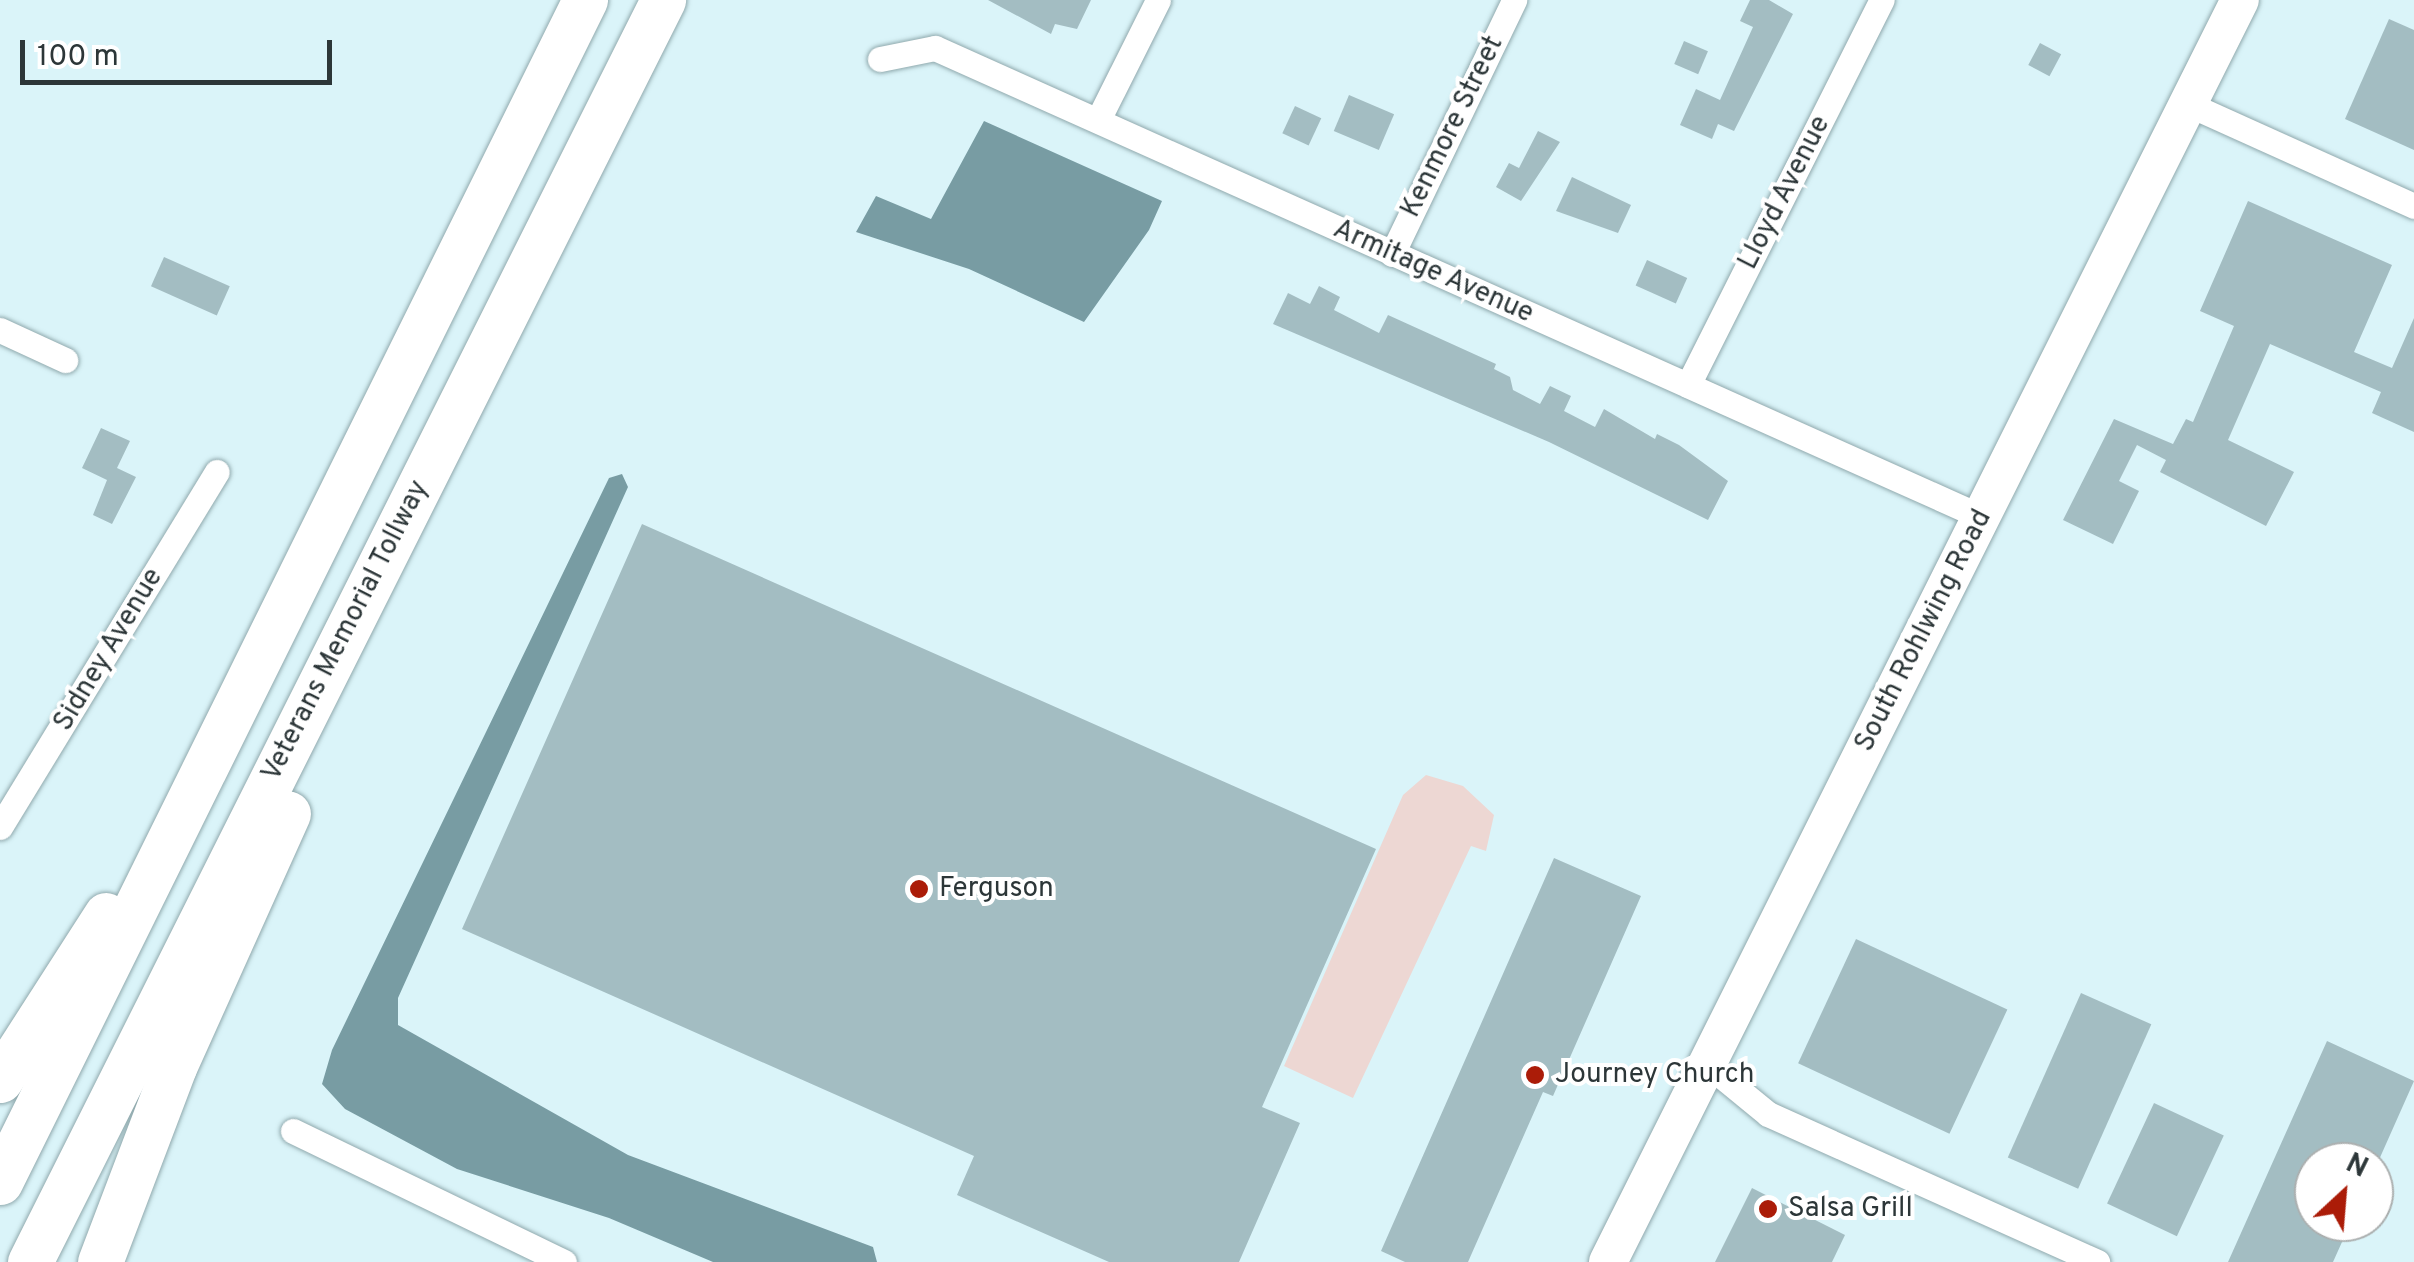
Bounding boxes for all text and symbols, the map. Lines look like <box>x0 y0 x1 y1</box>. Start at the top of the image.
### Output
scale bar <box>25 20 338 82</box>
street label: Kenmore Street <box>1395 31 1511 223</box>
text: 100 m <box>37 39 119 76</box>
street label: Lloyd Avenue <box>1732 110 1838 276</box>
street label: Armitage Avenue <box>1327 213 1539 331</box>
street label: Veterans Memorial Tollway <box>255 474 437 788</box>
street label: South Rohlwing Road <box>1848 504 2000 758</box>
street label: Sidney Avenue <box>47 562 171 738</box>
place label: Ferguson <box>939 872 1054 906</box>
marker: Ferguson <box>908 878 930 900</box>
place label: Journey Church <box>1555 1058 1754 1092</box>
marker: Journey Church <box>1524 1064 1546 1086</box>
north arrow <box>2294 1142 2394 1242</box>
text: N <box>2339 1146 2373 1187</box>
place label: Salsa Grill <box>1788 1192 1913 1226</box>
marker: Salsa Grill <box>1757 1198 1779 1220</box>

